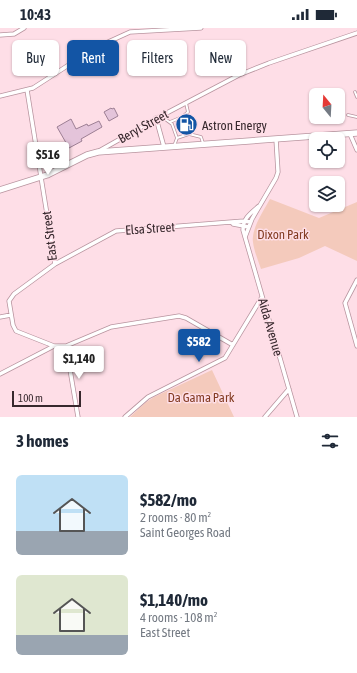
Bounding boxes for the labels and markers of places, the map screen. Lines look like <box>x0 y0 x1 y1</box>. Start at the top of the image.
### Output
fuel station icon: Astron Energy <box>173 112 199 138</box>
place label: Astron Energy <box>202 118 268 133</box>
pin: $516 <box>24 142 72 176</box>
pin: $582 <box>175 329 223 363</box>
pin: $1,140 <box>46 346 112 380</box>

